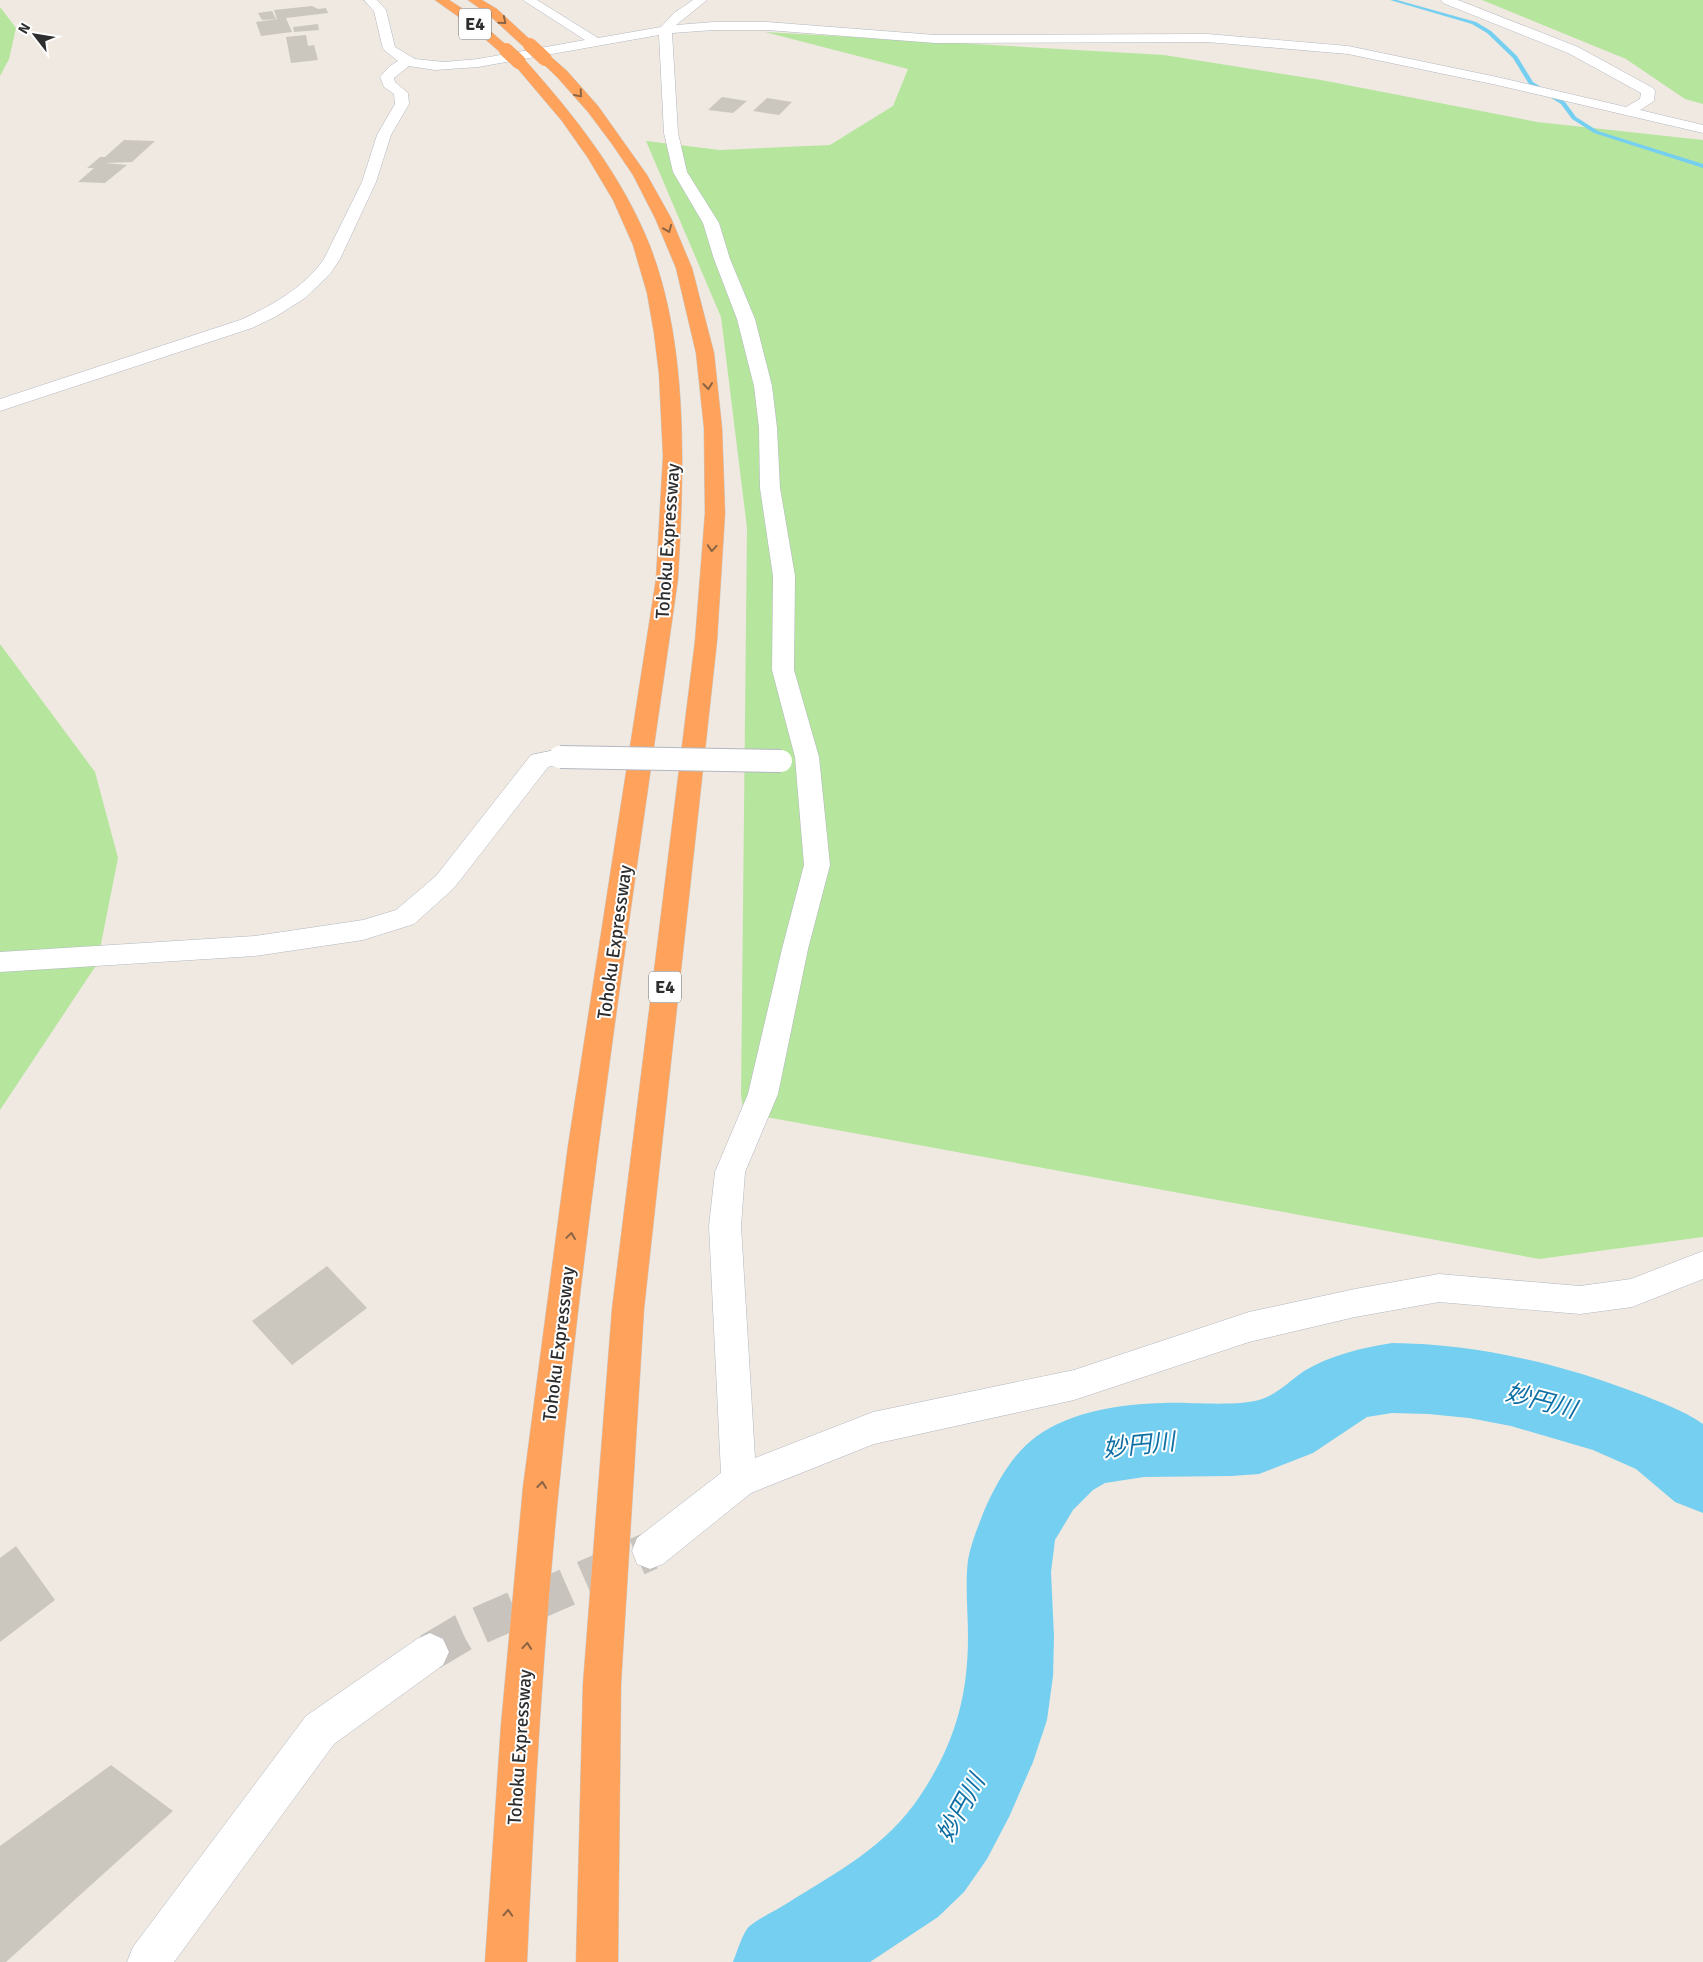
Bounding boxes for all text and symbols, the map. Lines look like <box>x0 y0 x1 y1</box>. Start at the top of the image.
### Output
road number: E4 <box>459 8 491 40</box>
north arrow <box>10 10 60 60</box>
one-way arrow <box>497 15 506 23</box>
text: N <box>14 20 34 37</box>
one-way arrow <box>574 88 583 97</box>
one-way arrow <box>662 224 672 233</box>
one-way arrow <box>703 382 714 390</box>
street label: Tohoku Expressway <box>651 462 685 620</box>
one-way arrow <box>707 544 718 552</box>
street label: Tohoku Expressway <box>592 863 638 1021</box>
road number: E4 <box>649 972 681 1002</box>
one-way arrow <box>566 1232 576 1241</box>
street label: Tohoku Expressway <box>538 1265 580 1423</box>
water label: 妙円川 <box>1502 1377 1583 1426</box>
water label: 妙円川 <box>1102 1426 1179 1464</box>
one-way arrow <box>536 1480 547 1488</box>
one-way arrow <box>521 1642 532 1650</box>
street label: Tohoku Expressway <box>503 1668 537 1826</box>
water label: 妙円川 <box>930 1767 993 1847</box>
one-way arrow <box>503 1909 514 1917</box>

